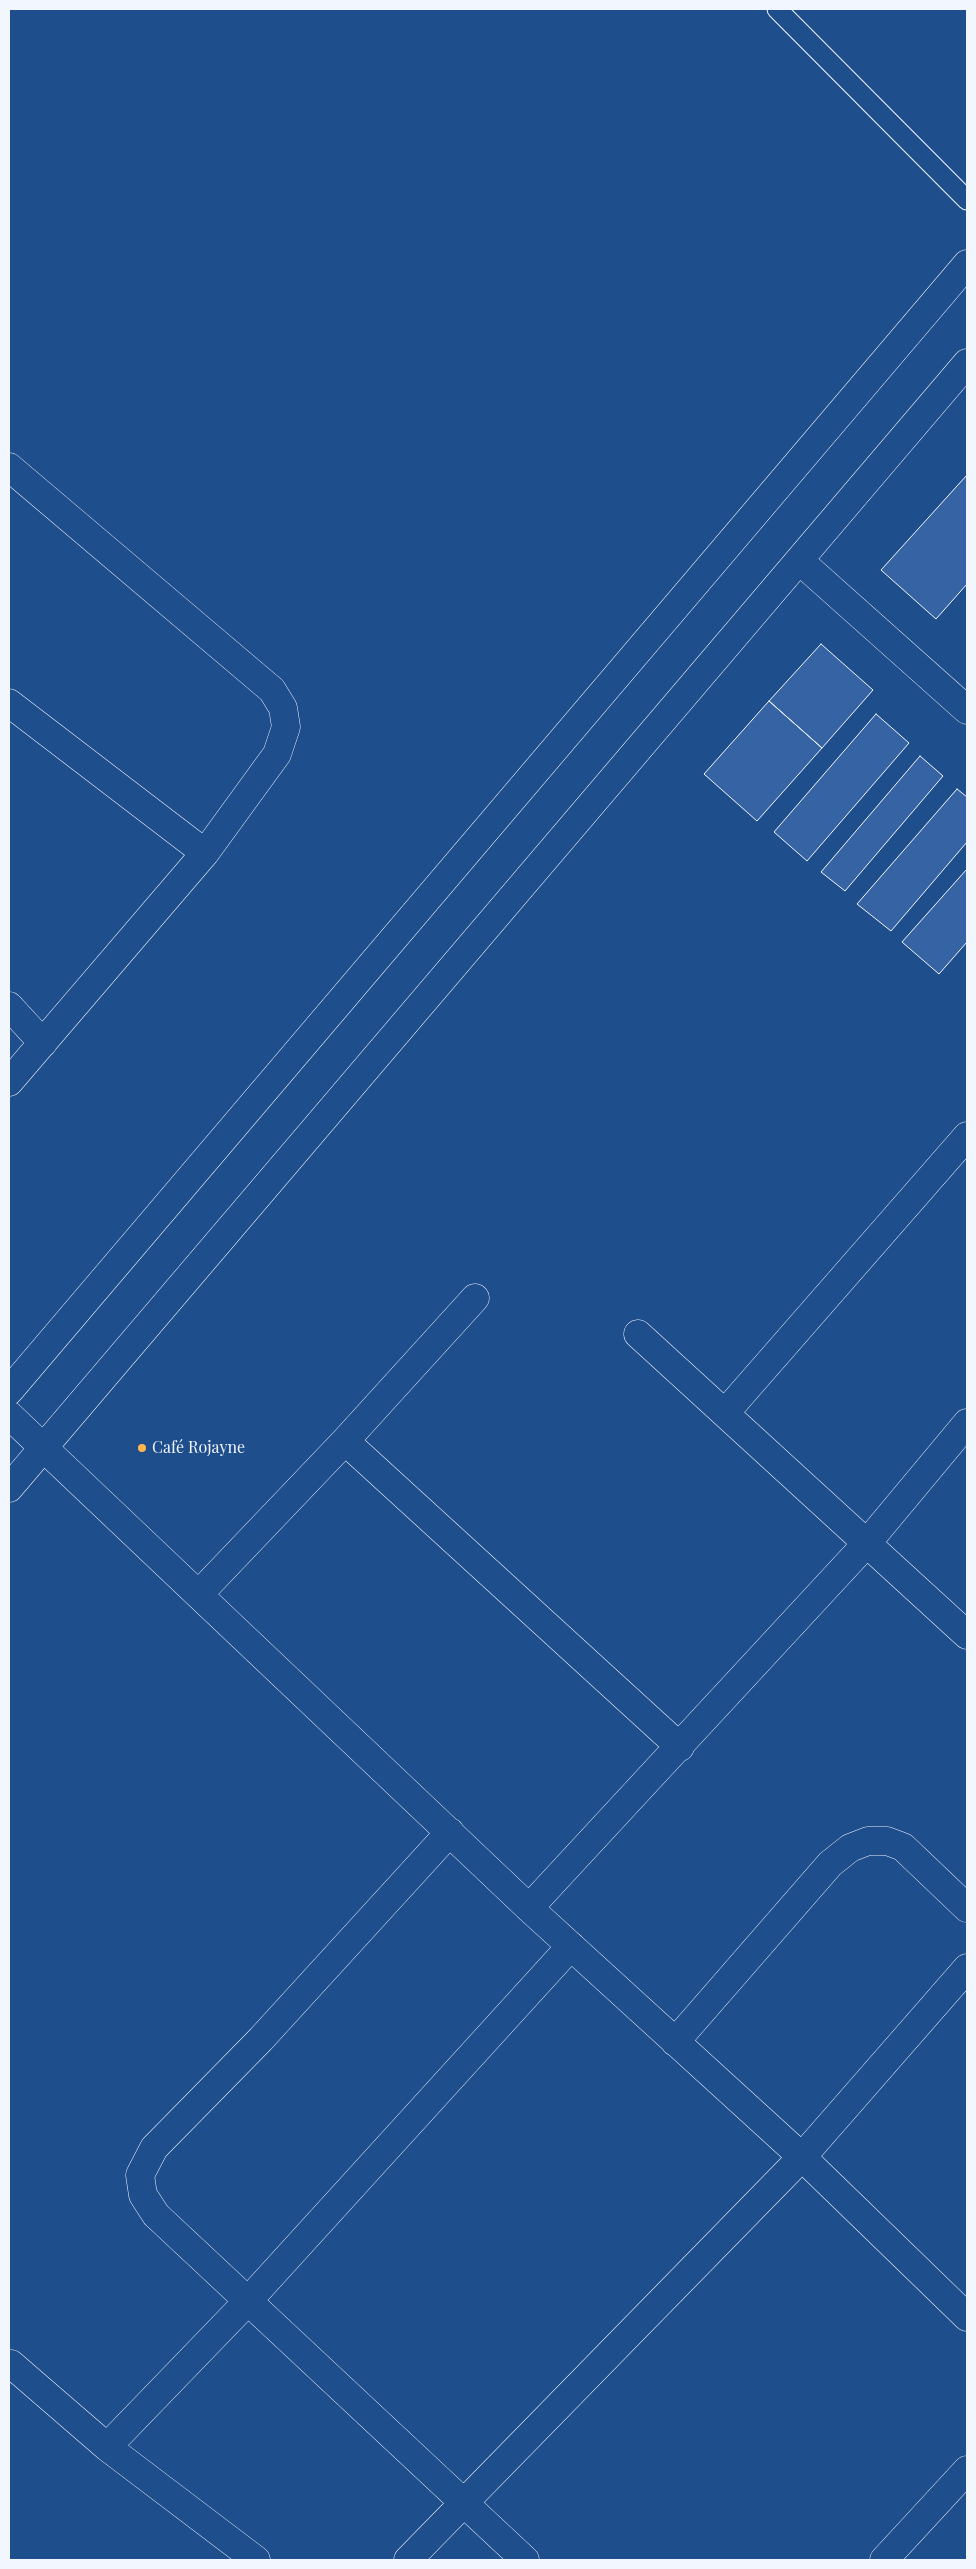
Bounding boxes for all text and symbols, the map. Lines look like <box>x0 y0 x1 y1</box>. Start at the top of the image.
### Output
place label: Café Rojayne <box>152 1438 245 1458</box>
marker: Café Rojayne <box>136 1442 148 1454</box>

